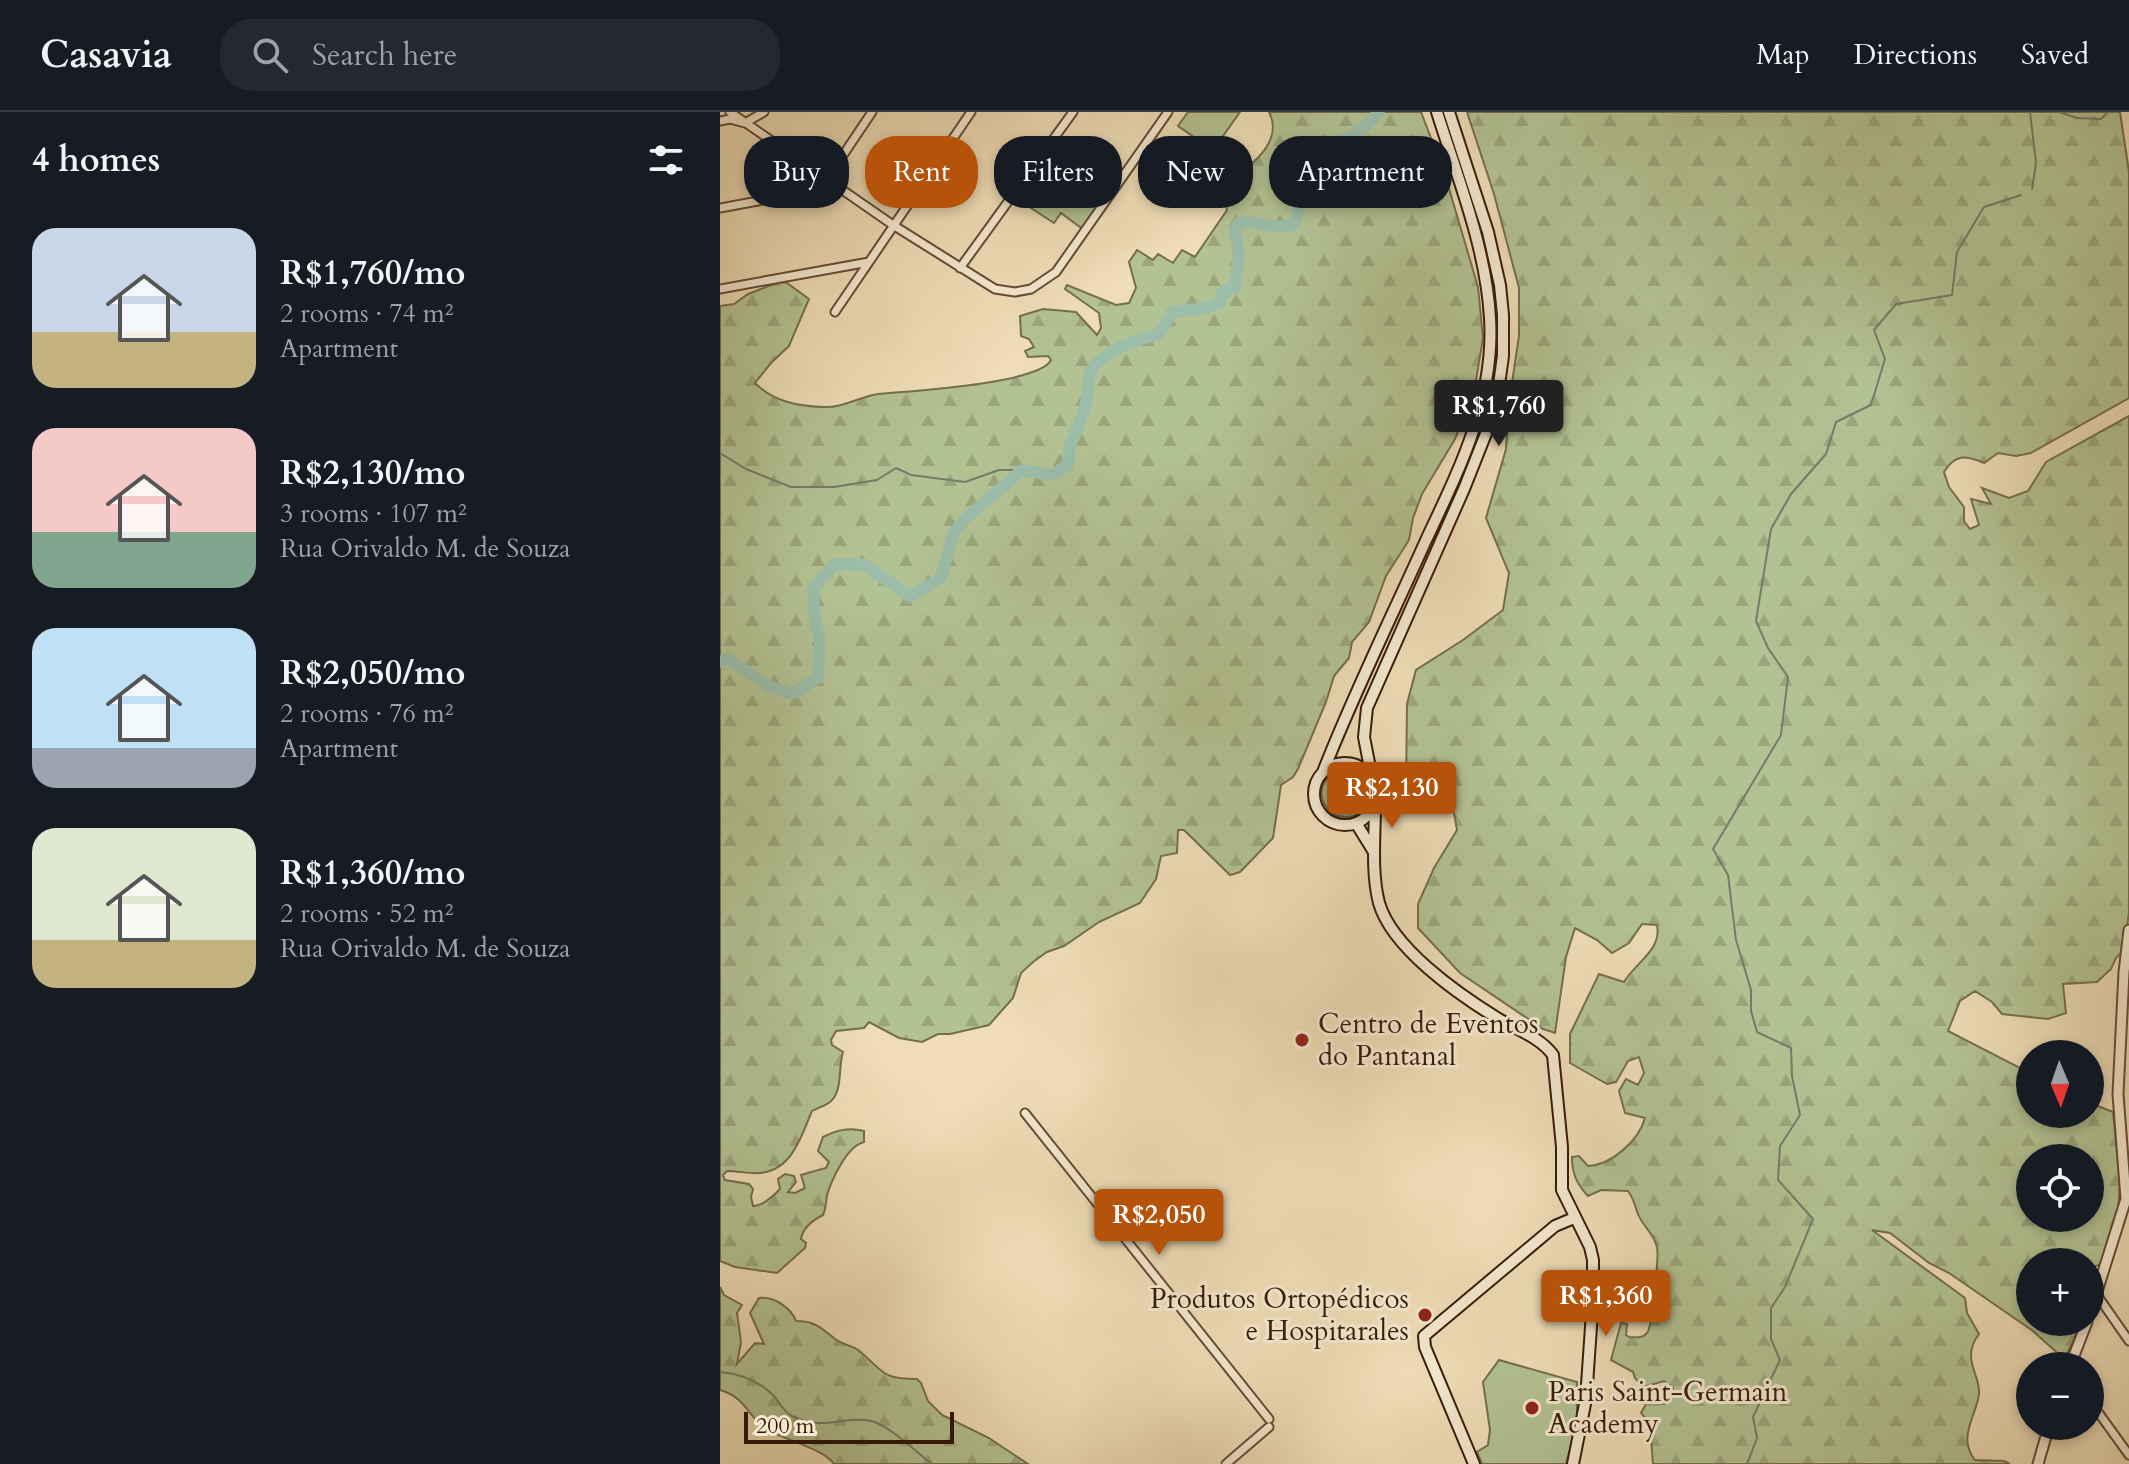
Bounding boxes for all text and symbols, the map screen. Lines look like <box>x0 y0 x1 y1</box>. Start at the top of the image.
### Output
search box <box>220 19 780 91</box>
text: Casavia <box>40 29 172 81</box>
icon: search <box>248 33 292 77</box>
text: Search here <box>312 35 457 76</box>
text: Map <box>1756 36 1810 74</box>
text: Directions <box>1854 36 1977 74</box>
text: Saved <box>2021 36 2089 74</box>
chip: Buy <box>744 136 849 208</box>
chip: Rent <box>865 136 978 208</box>
chip: Filters <box>994 136 1122 208</box>
chip: New <box>1138 136 1253 208</box>
chip: Apartment <box>1269 136 1452 208</box>
text: 4 homes <box>32 137 160 183</box>
icon: filters <box>644 138 688 182</box>
text: R$1,760/mo <box>280 250 465 296</box>
icon: home <box>96 260 192 356</box>
text: 2 rooms · 74 m² <box>280 296 453 331</box>
text: Apartment <box>280 331 398 366</box>
pin: R$1,760 <box>1425 380 1573 448</box>
text: R$1,760 <box>1452 388 1546 423</box>
text: R$2,130/mo <box>280 450 465 496</box>
icon: home <box>96 460 192 556</box>
text: 3 rooms · 107 m² <box>280 496 467 531</box>
text: Rua Orivaldo M. de Souza <box>280 531 571 566</box>
text: R$2,050/mo <box>280 650 465 696</box>
icon: home <box>96 660 192 756</box>
text: 2 rooms · 76 m² <box>280 696 453 731</box>
text: Apartment <box>280 731 398 766</box>
pin: R$2,130 <box>1318 762 1466 830</box>
text: R$2,130 <box>1345 770 1439 805</box>
text: R$1,360/mo <box>280 850 465 896</box>
icon: home <box>96 860 192 956</box>
text: 2 rooms · 52 m² <box>280 896 453 931</box>
text: Rua Orivaldo M. de Souza <box>280 931 571 966</box>
place label: Centro de Eventos do Pantanal <box>1318 1005 1538 1075</box>
marker: Centro de Eventos do Pantanal <box>1293 1031 1311 1049</box>
north arrow <box>2016 1040 2104 1128</box>
map controls <box>2016 1040 2104 1440</box>
button: locate <box>2016 1144 2104 1232</box>
pin: R$2,050 <box>1085 1189 1233 1257</box>
text: R$2,050 <box>1112 1197 1206 1232</box>
button: + <box>2016 1248 2104 1336</box>
pin: R$1,360 <box>1532 1270 1680 1338</box>
text: R$1,360 <box>1559 1278 1653 1313</box>
place label: Produtos Ortopédicos e Hospitarales <box>1150 1280 1409 1350</box>
marker: Produtos Ortopédicos e Hospitarales <box>1416 1306 1434 1324</box>
button: − <box>2016 1352 2104 1440</box>
place label: Paris Saint-Germain Academy <box>1548 1373 1788 1443</box>
marker: Paris Saint-Germain Academy <box>1523 1399 1541 1417</box>
scale bar <box>744 1408 954 1444</box>
text: 200 m <box>756 1411 814 1441</box>

